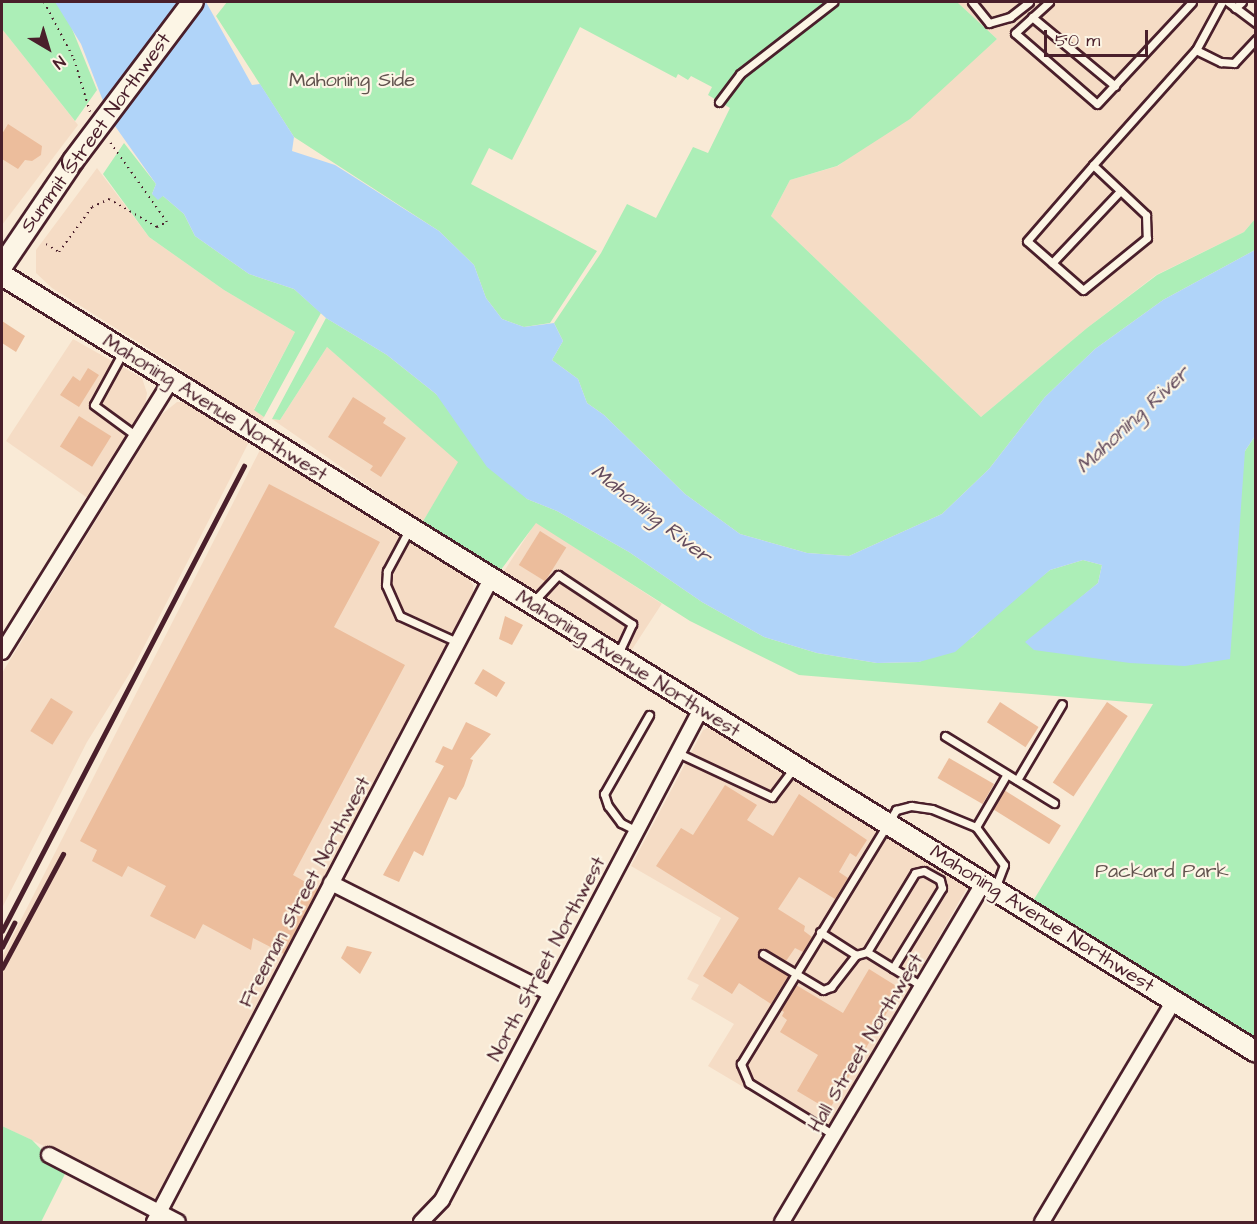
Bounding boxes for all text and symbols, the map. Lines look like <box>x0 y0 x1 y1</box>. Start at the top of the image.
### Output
north arrow <box>18 18 78 78</box>
scale bar <box>1047 18 1150 56</box>
text: 50 m <box>1055 28 1100 53</box>
street label: Summit Street Northwest <box>15 29 177 237</box>
park label: Mahoning Side <box>289 68 415 92</box>
street label: Mahoning Avenue Northwest <box>98 329 332 487</box>
water label: Mahoning River <box>1071 361 1195 479</box>
water label: Mahoning River <box>586 459 716 569</box>
street label: Mahoning Avenue Northwest <box>511 585 745 743</box>
street label: Freeman Street Northwest <box>234 773 376 1011</box>
street label: Mahoning Avenue Northwest <box>925 840 1159 998</box>
street label: North Street Northwest <box>483 853 611 1065</box>
park label: Packard Park <box>1095 859 1229 883</box>
street label: Hall Street Northwest <box>803 949 929 1137</box>

